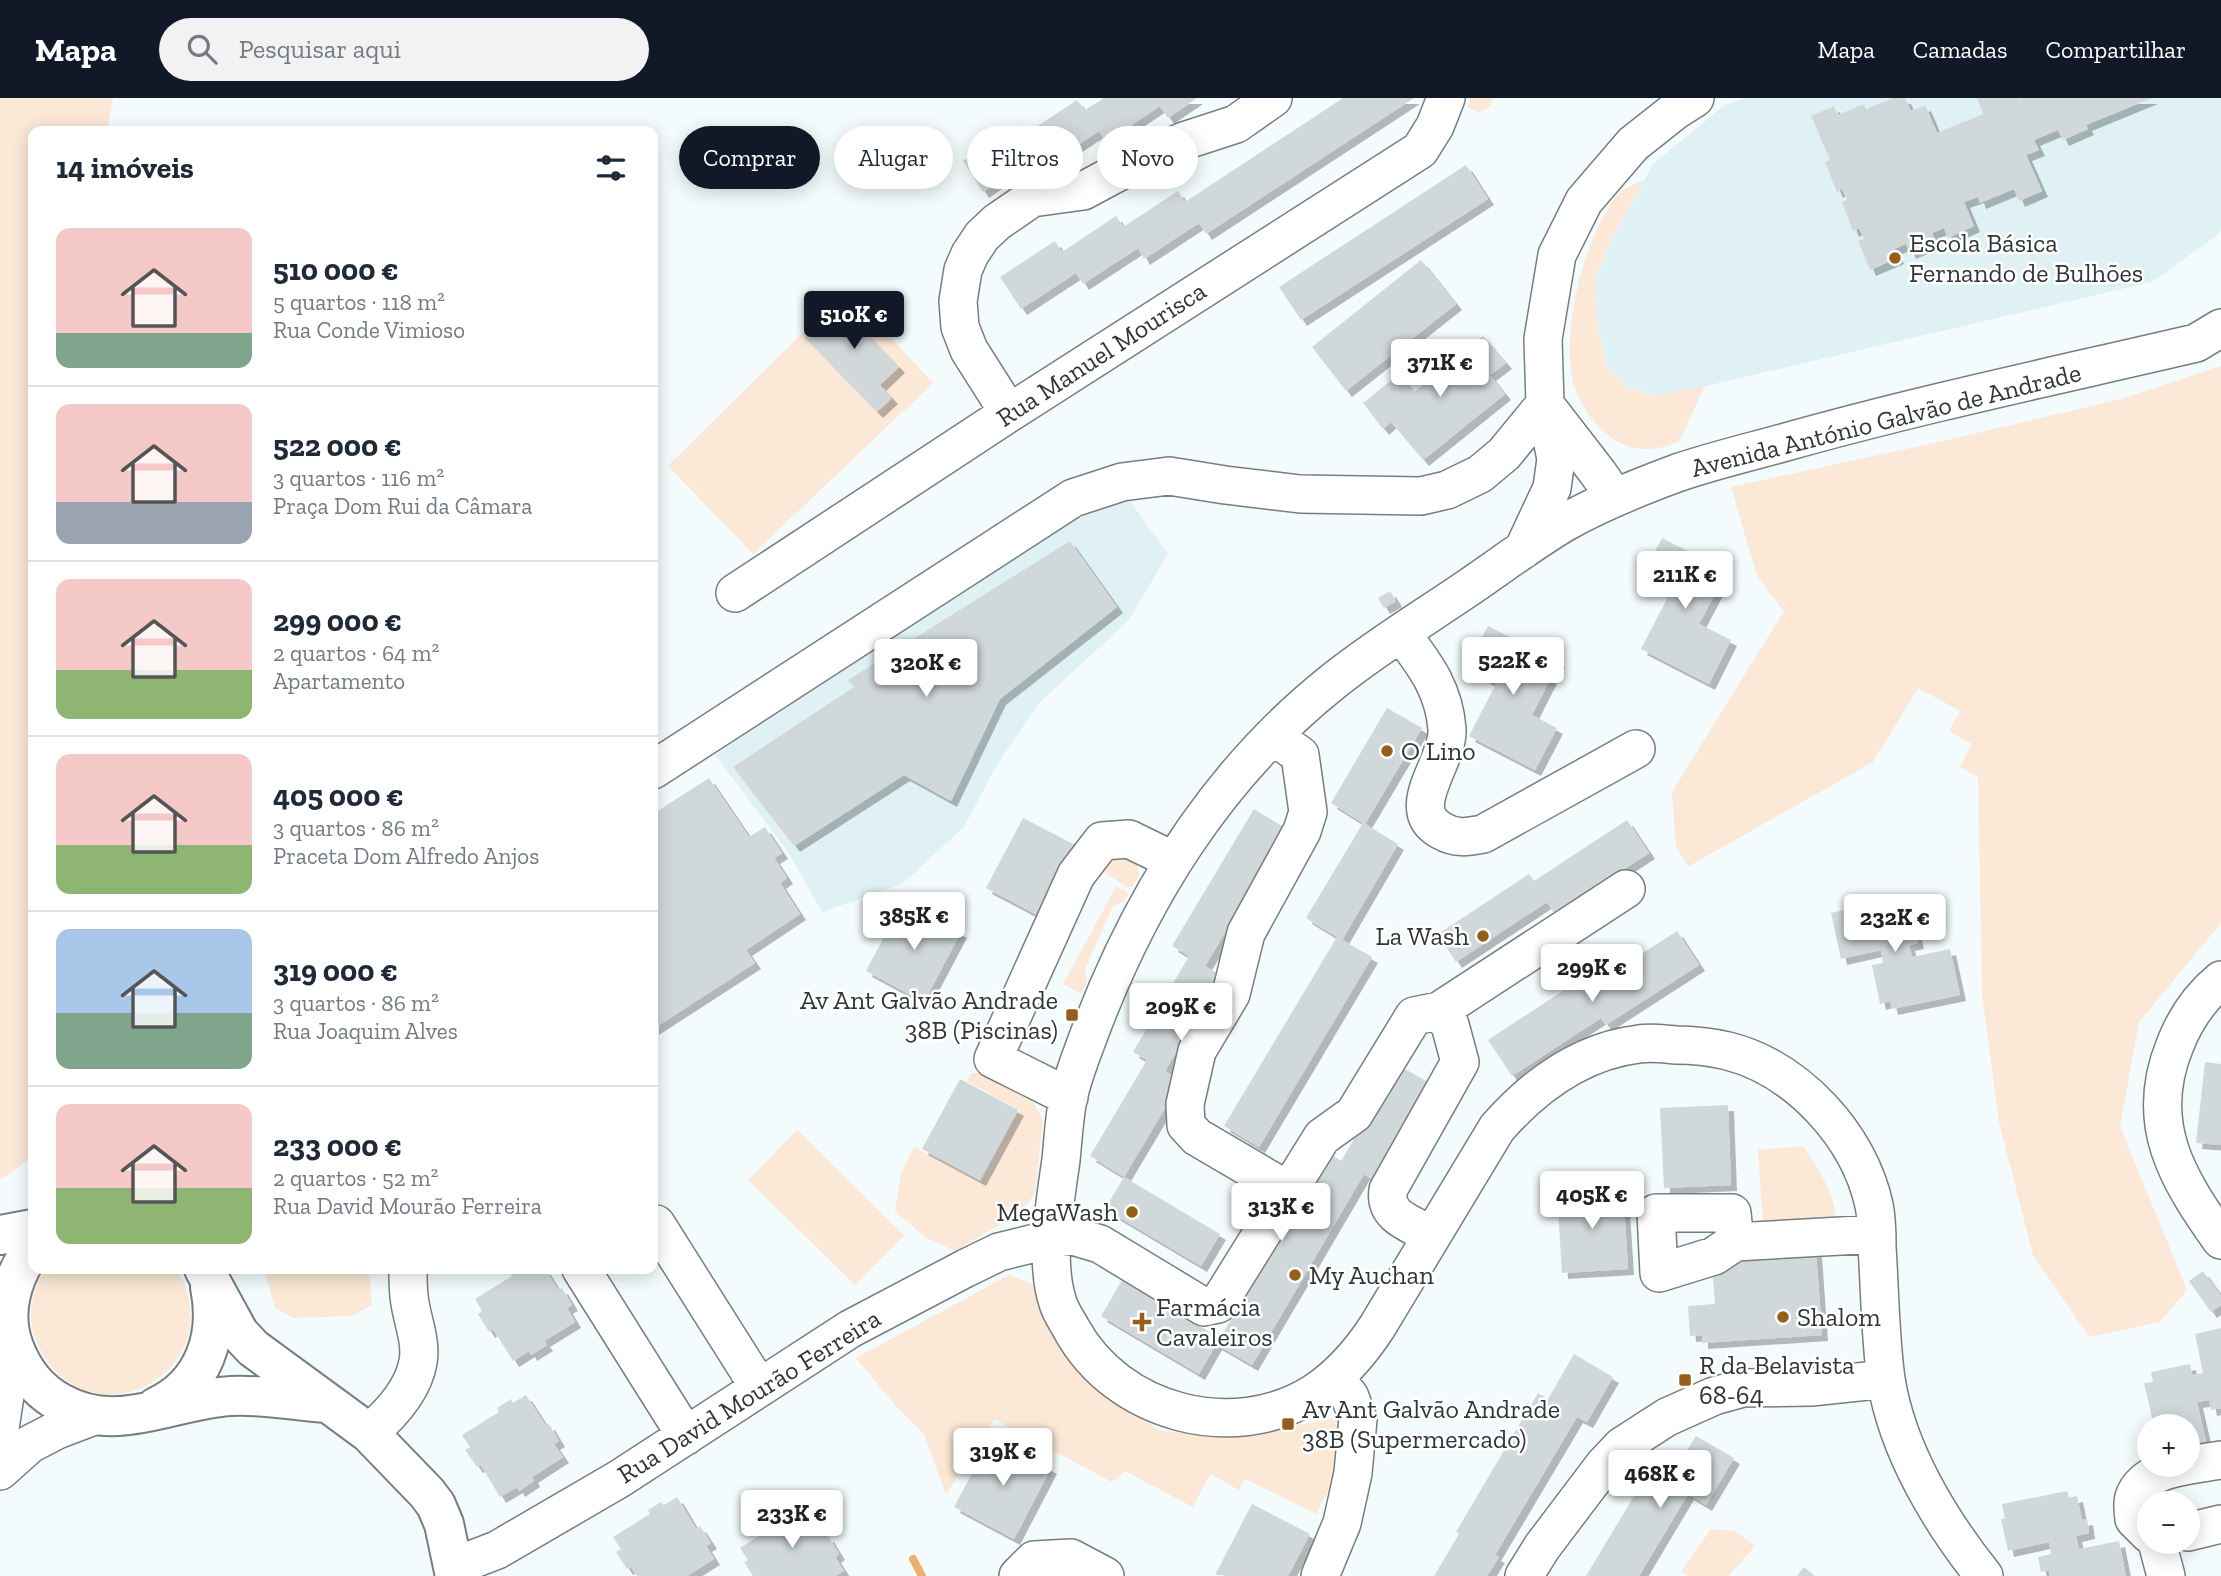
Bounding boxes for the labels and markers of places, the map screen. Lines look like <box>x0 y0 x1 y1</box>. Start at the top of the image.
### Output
place label: Escola Básica Fernando de Bulhões <box>1909 227 2143 289</box>
marker: Escola Básica Fernando de Bulhões <box>1887 250 1903 266</box>
pin: 510K € <box>797 292 911 351</box>
pin: 371K € <box>1383 340 1497 399</box>
pin: 211K € <box>1628 552 1742 611</box>
pin: 522K € <box>1456 638 1570 697</box>
pin: 320K € <box>869 640 983 699</box>
place label: O Lino <box>1401 735 1476 767</box>
marker: O Lino <box>1379 743 1395 759</box>
pin: 385K € <box>857 892 971 952</box>
pin: 232K € <box>1838 894 1952 954</box>
place label: La Wash <box>1376 920 1469 952</box>
marker: La Wash <box>1475 928 1491 944</box>
pin: 299K € <box>1535 944 1649 1004</box>
place label: Av Ant Galvão Andrade 38B (Piscinas) <box>800 984 1058 1046</box>
pin: 209K € <box>1124 984 1238 1043</box>
marker: Av Ant Galvão Andrade 38B (Piscinas) <box>1064 1007 1080 1023</box>
pin: 405K € <box>1535 1172 1649 1231</box>
pin: 313K € <box>1224 1184 1338 1243</box>
place label: MegaWash <box>996 1196 1118 1228</box>
marker: MegaWash <box>1124 1204 1140 1220</box>
place label: My Auchan <box>1309 1259 1434 1291</box>
marker: My Auchan <box>1287 1267 1303 1283</box>
place label: Farmácia Cavaleiros <box>1156 1291 1273 1353</box>
place label: Shalom <box>1797 1301 1881 1333</box>
marker: Shalom <box>1775 1309 1791 1325</box>
marker: Farmácia Cavaleiros <box>1134 1314 1150 1330</box>
place label: R da Belavista 68-64 <box>1699 1349 1855 1411</box>
marker: R da Belavista 68-64 <box>1677 1372 1693 1388</box>
place label: Av Ant Galvão Andrade 38B (Supermercado) <box>1302 1393 1560 1455</box>
marker: Av Ant Galvão Andrade 38B (Supermercado) <box>1280 1416 1296 1432</box>
pin: 319K € <box>946 1428 1060 1488</box>
pin: 468K € <box>1603 1450 1717 1510</box>
pin: 233K € <box>735 1490 849 1550</box>

